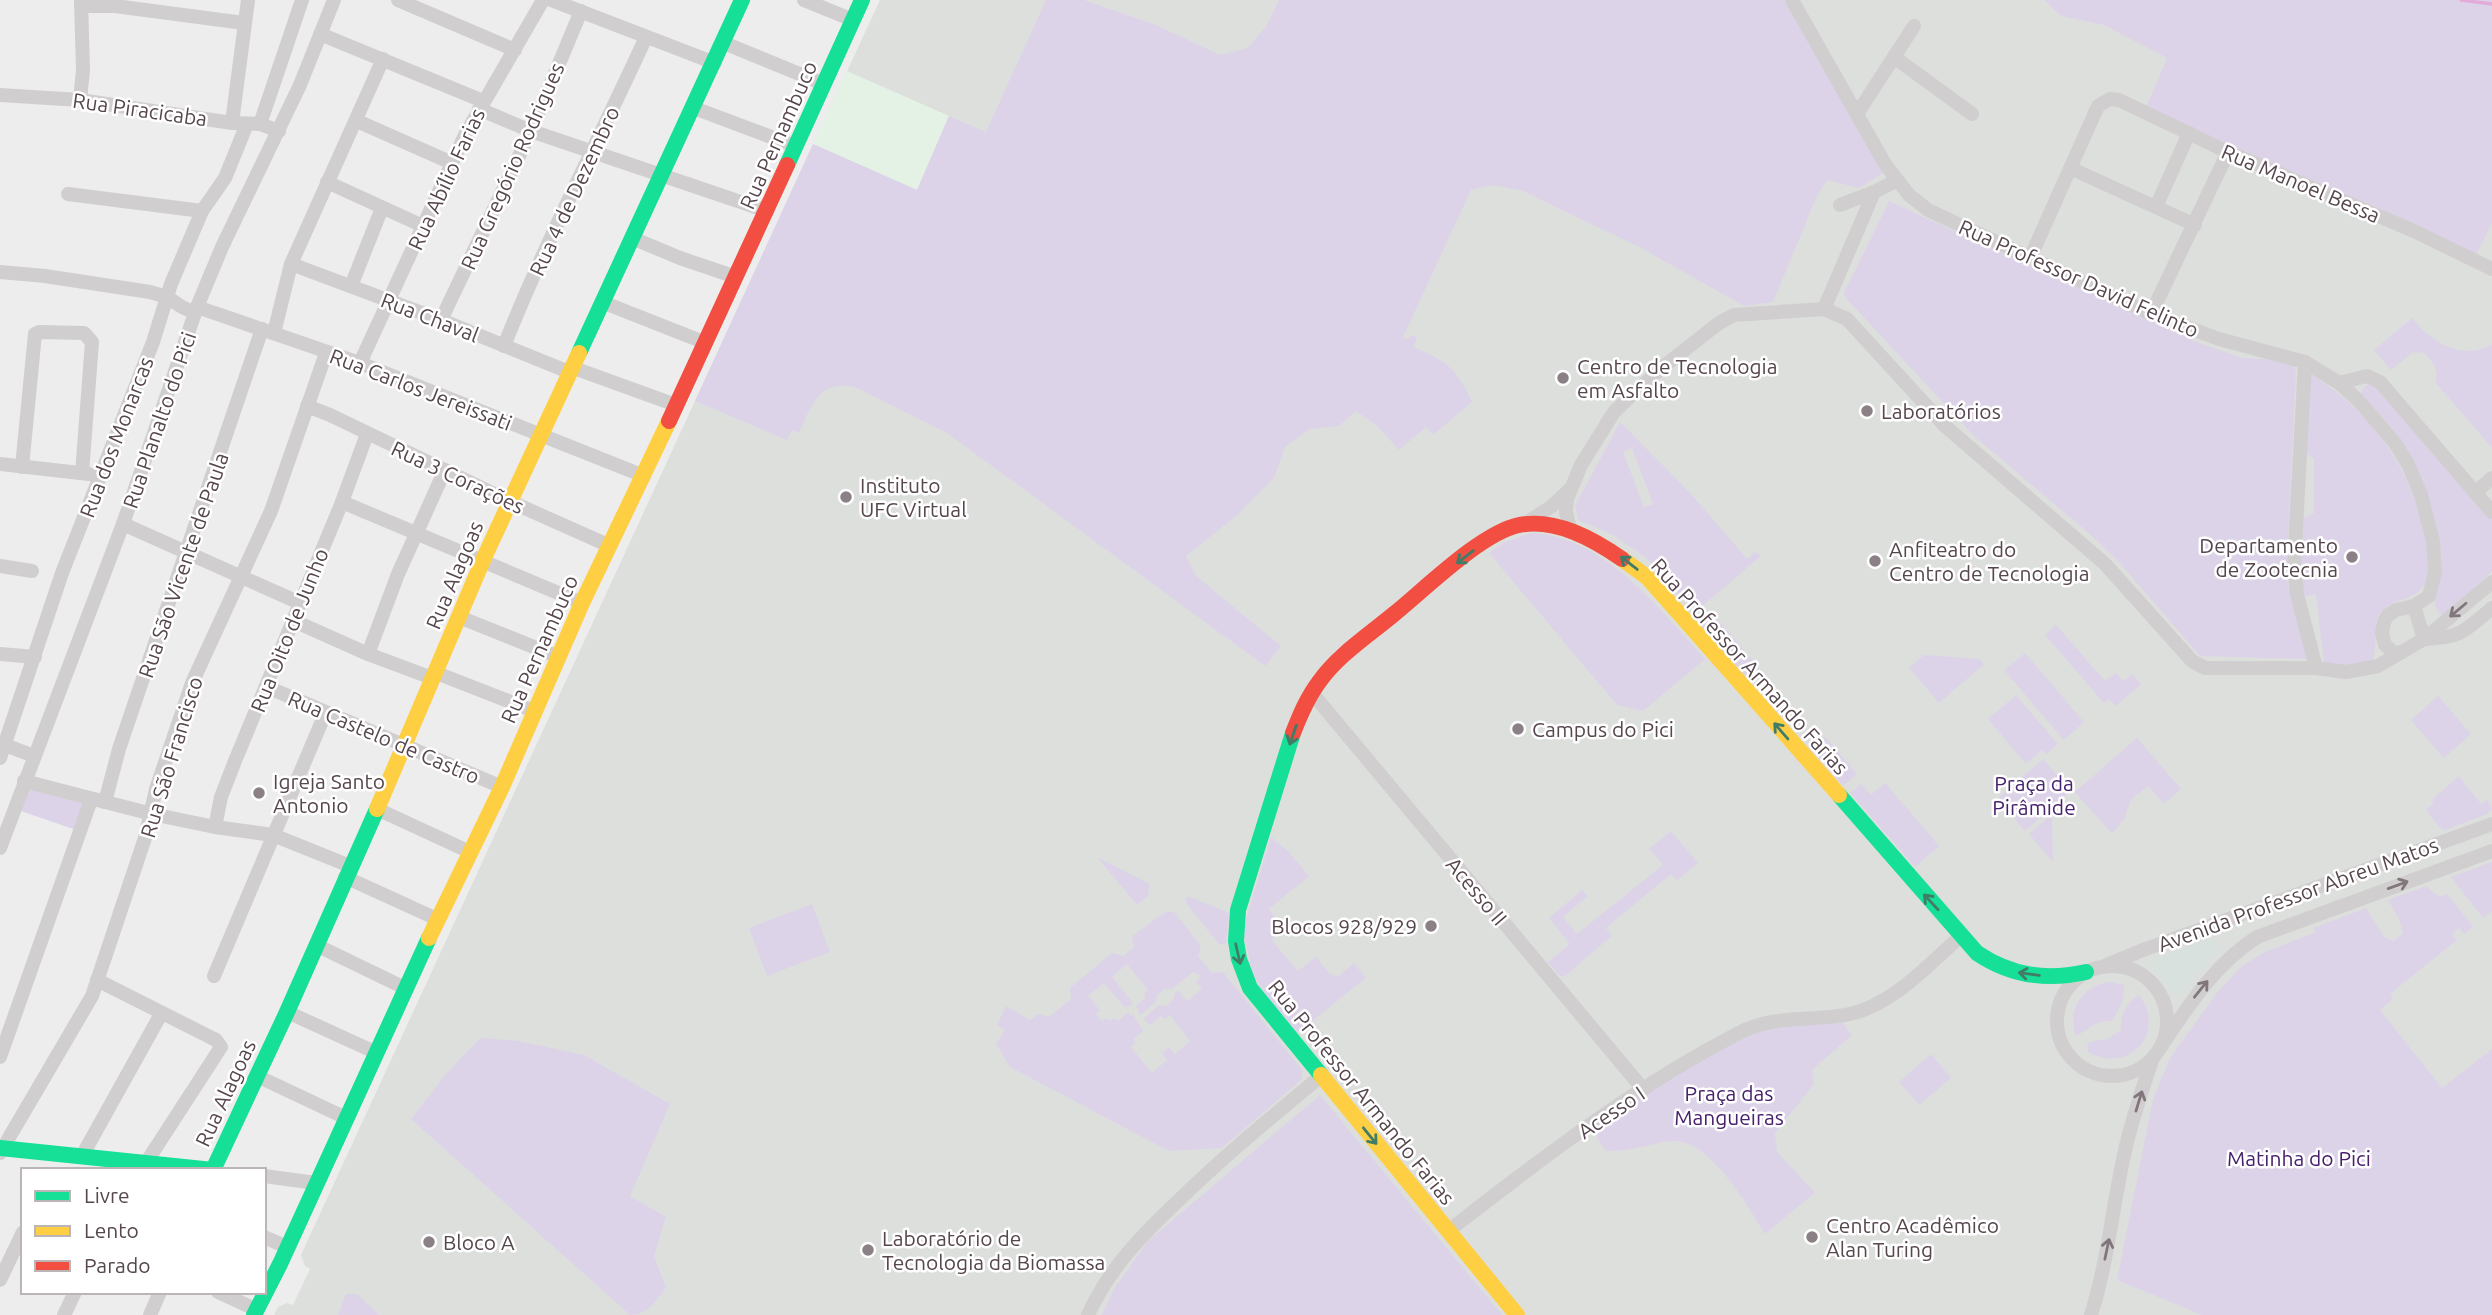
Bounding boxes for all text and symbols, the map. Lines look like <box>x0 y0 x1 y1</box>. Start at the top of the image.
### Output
street label: Rua Pernambuco <box>735 57 821 213</box>
street label: Rua Gregório Rodrigues <box>455 59 569 273</box>
street label: Rua Piracicaba <box>71 88 209 130</box>
street label: Rua 4 de Dezembro <box>524 102 624 280</box>
street label: Rua Abílio Farias <box>403 104 489 254</box>
street label: Rua Manoel Bessa <box>2218 139 2384 227</box>
street label: Rua Professor David Felinto <box>1955 214 2203 342</box>
street label: Rua Chaval <box>378 287 482 347</box>
street label: Rua Planalto do Pici <box>118 329 200 511</box>
street label: Rua Carlos Jereissati <box>327 343 515 435</box>
street label: Rua dos Monarcas <box>74 353 158 521</box>
place label: Centro de Tecnologia em Asfalto <box>1577 354 1777 402</box>
marker: Centro de Tecnologia em Asfalto <box>1555 370 1571 386</box>
place label: Laboratórios <box>1881 399 2001 423</box>
marker: Laboratórios <box>1859 403 1875 419</box>
street label: Rua 3 Corações <box>388 436 528 518</box>
street label: Rua São Vicente de Paula <box>133 449 233 681</box>
place label: Instituto UFC Virtual <box>860 473 967 521</box>
marker: Instituto UFC Virtual <box>838 489 854 505</box>
street label: Rua Alagoas <box>420 517 488 633</box>
place label: Departamento de Zootecnia <box>2199 533 2338 581</box>
place label: Anfiteatro do Centro de Tecnologia <box>1889 537 2089 585</box>
street label: Rua Oito de Junho <box>245 545 333 715</box>
one-way arrow <box>1456 549 1474 565</box>
marker: Departamento de Zootecnia <box>2344 549 2360 565</box>
street label: Rua Professor Armando Farias <box>1647 553 1853 779</box>
marker: Anfiteatro do Centro de Tecnologia <box>1867 553 1883 569</box>
one-way arrow <box>1620 555 1639 570</box>
street label: Rua Pernambuco <box>496 571 582 727</box>
one-way arrow <box>2449 602 2467 618</box>
street label: Rua São Francisco <box>135 674 207 840</box>
street label: Rua Castelo de Castro <box>285 686 483 788</box>
place label: Campus do Pici <box>1532 717 1674 741</box>
marker: Campus do Pici <box>1510 721 1526 737</box>
one-way arrow <box>1773 722 1789 740</box>
one-way arrow <box>1286 724 1298 746</box>
place label: Igreja Santo Antonio <box>273 769 385 817</box>
park label: Praça da Pirâmide <box>1992 771 2076 819</box>
marker: Igreja Santo Antonio <box>251 785 267 801</box>
street label: Avenida Professor Abreu Matos <box>2154 832 2442 956</box>
street label: Acesso II <box>1442 852 1512 930</box>
one-way arrow <box>2387 878 2409 890</box>
one-way arrow <box>1923 894 1940 911</box>
place label: Blocos 928/929 <box>1271 914 1417 938</box>
marker: Blocos 928/929 <box>1423 918 1439 934</box>
one-way arrow <box>1232 942 1245 964</box>
one-way arrow <box>2018 967 2041 980</box>
street label: Rua Professor Armando Farias <box>1264 975 1460 1209</box>
one-way arrow <box>2194 981 2209 999</box>
street label: Rua Alagoas <box>190 1036 260 1150</box>
street label: Acesso I <box>1573 1081 1649 1143</box>
park label: Praça das Mangueiras <box>1674 1081 1784 1129</box>
one-way arrow <box>2134 1090 2147 1112</box>
one-way arrow <box>1363 1127 1378 1145</box>
park label: Matinha do Pici <box>2227 1146 2371 1170</box>
legend <box>21 1168 266 1294</box>
text: Livre <box>84 1183 130 1207</box>
place label: Centro Acadêmico Alan Turing <box>1826 1213 1999 1261</box>
text: Lento <box>84 1218 139 1242</box>
place label: Laboratório de Tecnologia da Biomassa <box>882 1226 1105 1274</box>
marker: Centro Acadêmico Alan Turing <box>1804 1229 1820 1245</box>
place label: Bloco A <box>443 1230 515 1254</box>
marker: Bloco A <box>421 1234 437 1250</box>
one-way arrow <box>2101 1238 2115 1261</box>
marker: Laboratório de Tecnologia da Biomassa <box>860 1242 876 1258</box>
text: Parado <box>84 1253 150 1277</box>

